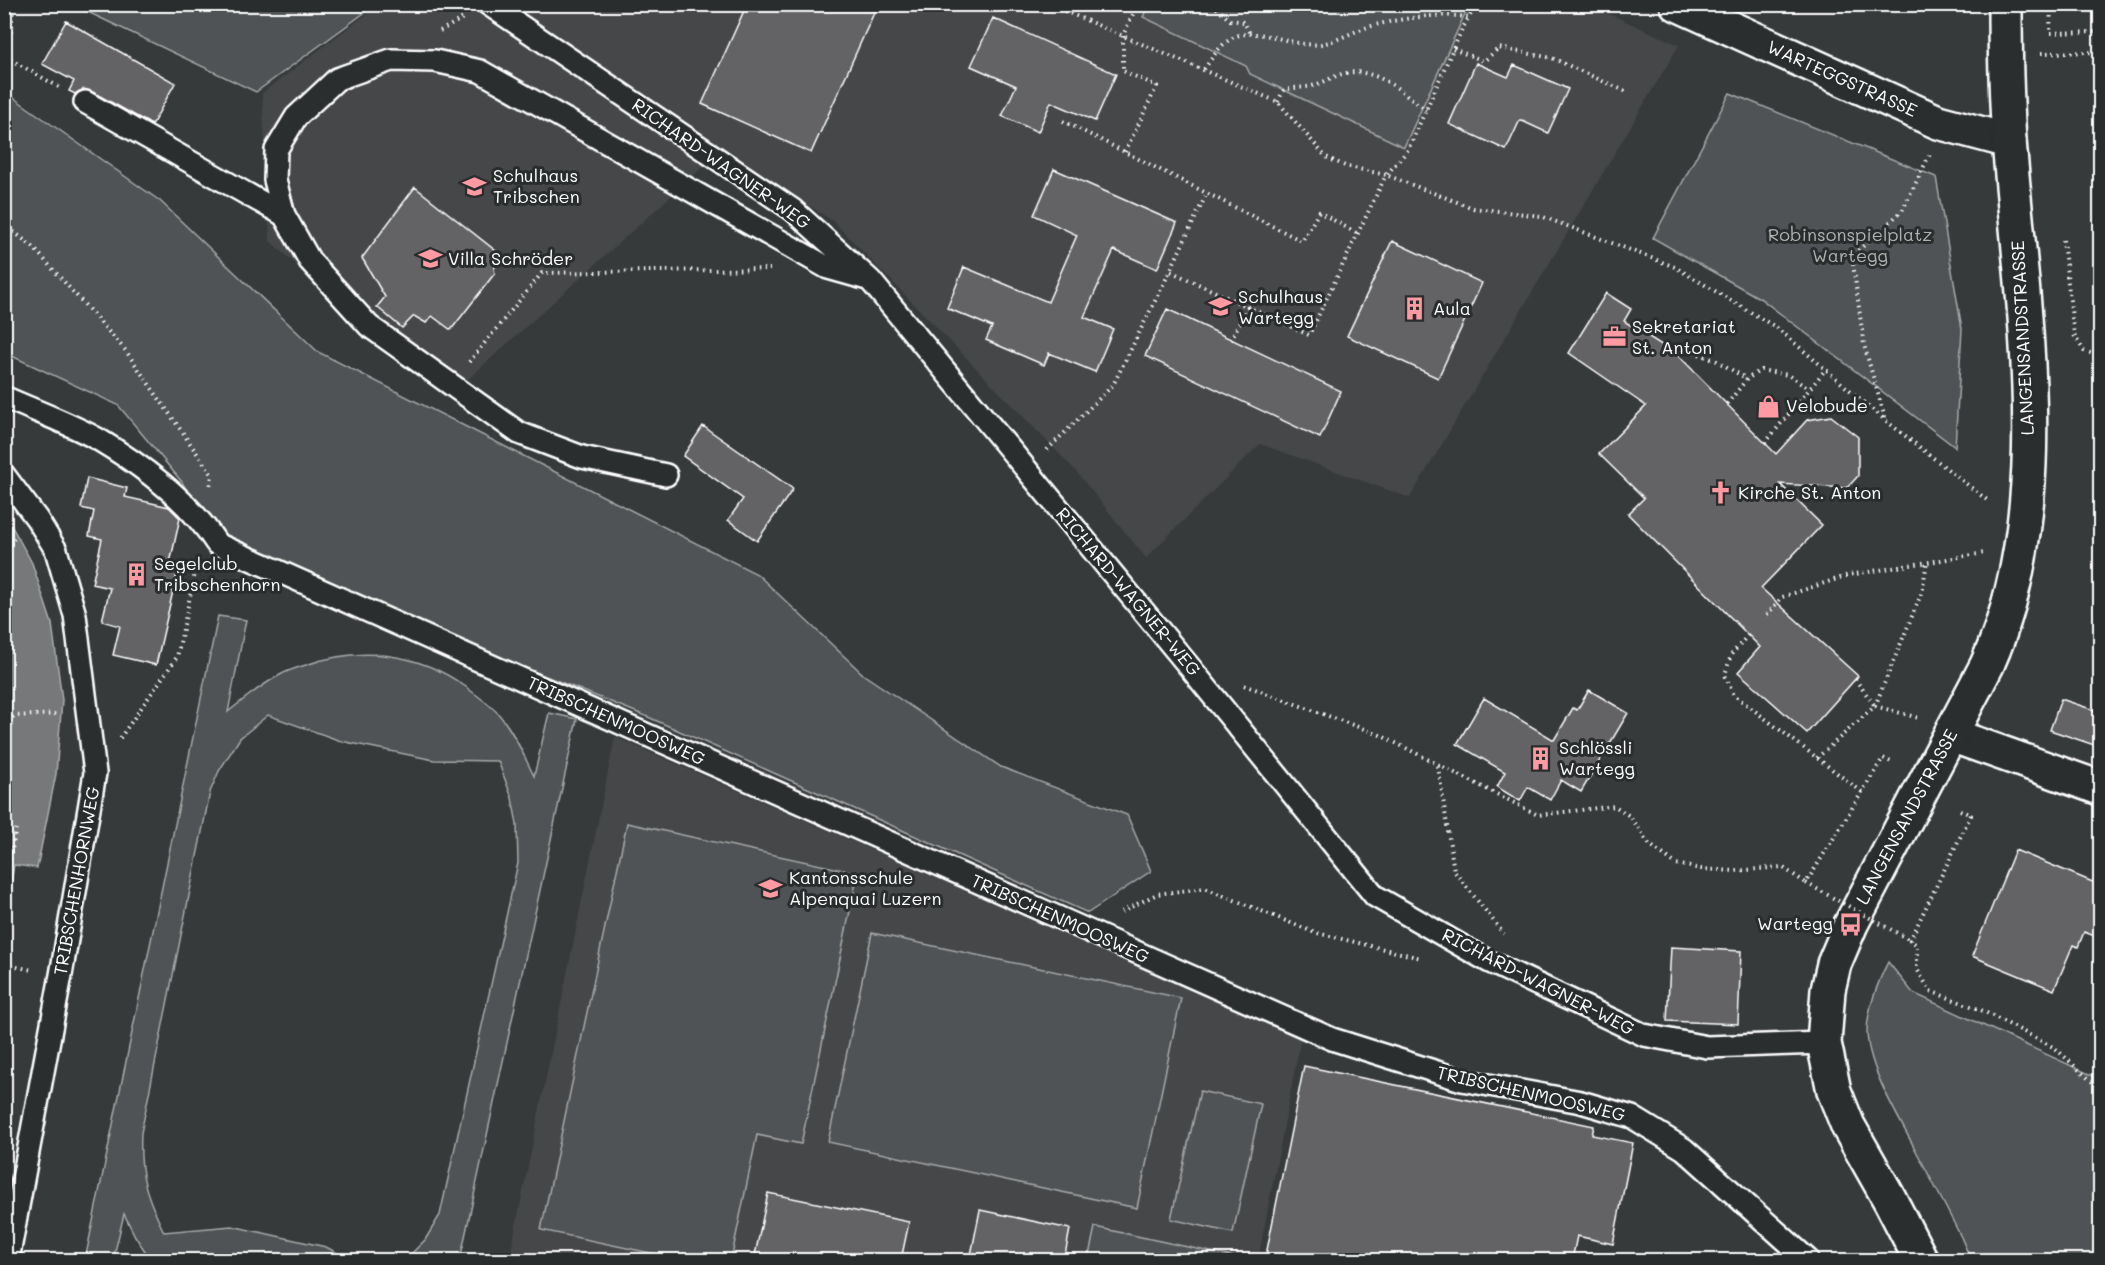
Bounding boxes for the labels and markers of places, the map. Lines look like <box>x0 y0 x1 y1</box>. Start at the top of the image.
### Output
place label: Schulhaus Tribschen <box>493 163 580 208</box>
school or university icon: Schulhaus Tribschen <box>462 173 488 199</box>
school or university icon: Villa Schröder <box>417 246 443 272</box>
place label: Villa Schröder <box>448 246 573 270</box>
place label: Schulhaus Wartegg <box>1238 284 1323 329</box>
school or university icon: Schulhaus Wartegg <box>1207 294 1233 320</box>
building icon: Aula <box>1402 296 1428 322</box>
place label: Aula <box>1433 296 1471 320</box>
place label: Sekretariat St. Anton <box>1632 314 1736 359</box>
office icon: Sekretariat St. Anton <box>1601 324 1627 350</box>
shop icon: Velobude <box>1755 393 1781 419</box>
place label: Velobude <box>1786 393 1868 417</box>
church icon: Kirche St. Anton <box>1707 480 1733 506</box>
place label: Kirche St. Anton <box>1738 480 1881 504</box>
place label: Segelclub Tribschenhorn <box>154 551 280 596</box>
building icon: Segelclub Tribschenhorn <box>123 561 149 587</box>
place label: Schlössli Wartegg <box>1559 735 1635 780</box>
building icon: Schlössli Wartegg <box>1528 745 1554 771</box>
place label: Kantonsschule Alpenquai Luzern <box>789 865 942 910</box>
school or university icon: Kantonsschule Alpenquai Luzern <box>758 875 784 901</box>
place label: Wartegg <box>1757 911 1833 935</box>
bus stop icon: Wartegg <box>1838 911 1864 937</box>

